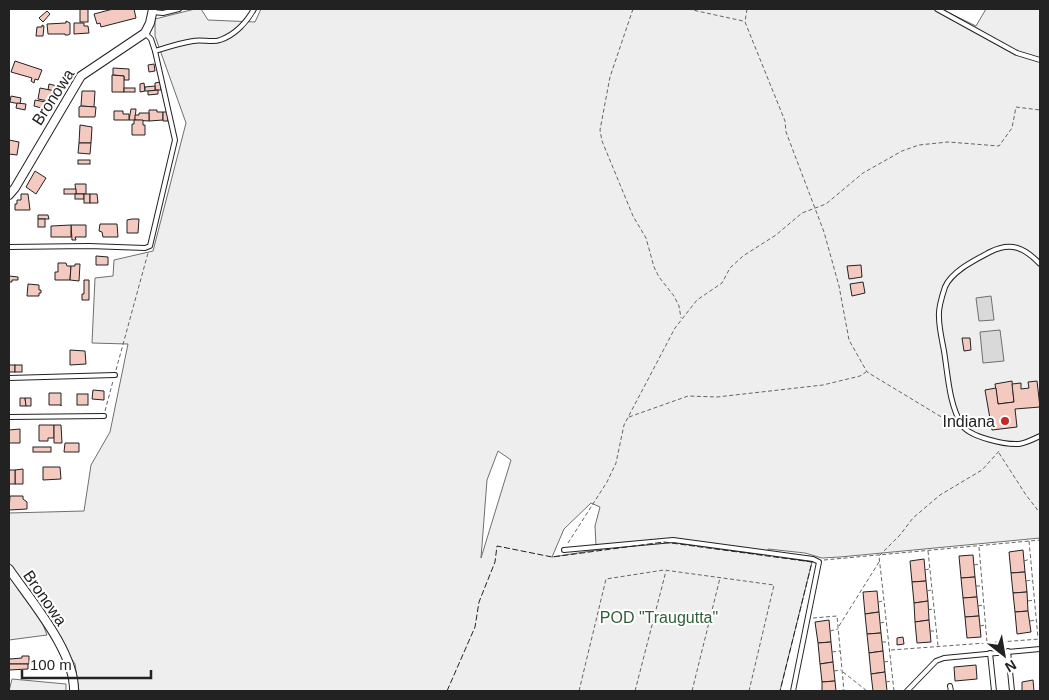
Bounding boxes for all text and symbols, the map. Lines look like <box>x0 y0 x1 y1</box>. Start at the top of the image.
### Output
street label: Bronowa <box>29 66 77 128</box>
place label: Indiana <box>943 413 995 430</box>
marker: Indiana <box>999 415 1011 427</box>
street label: Bronowa <box>20 567 70 629</box>
park label: POD "Traugutta" <box>600 609 718 626</box>
north arrow <box>979 630 1029 680</box>
scale bar <box>22 648 151 680</box>
text: 100 m <box>30 656 72 673</box>
text: N <box>1002 657 1019 676</box>

